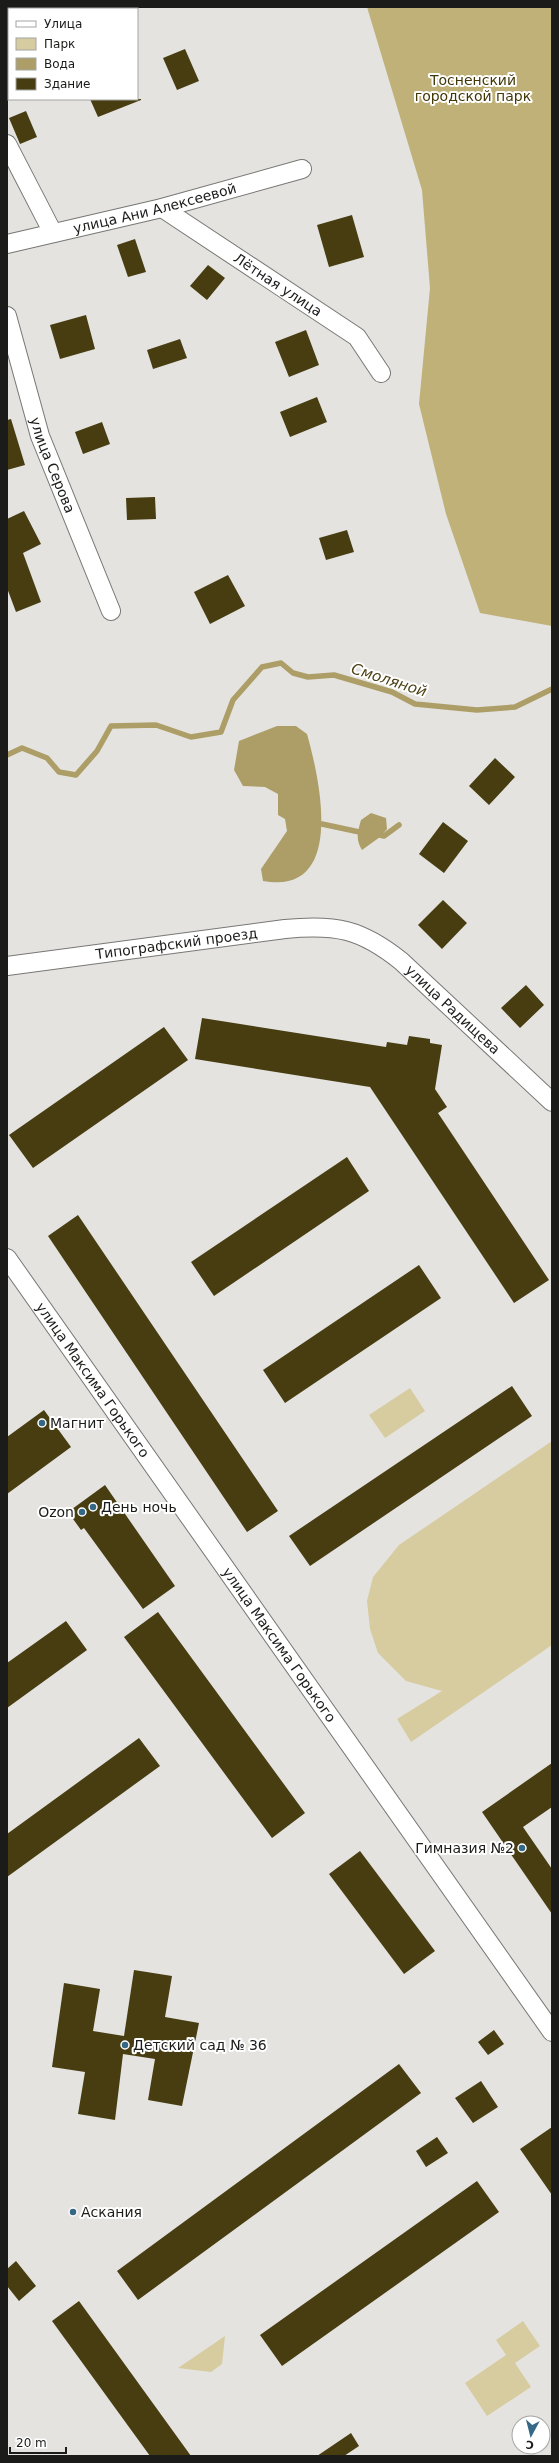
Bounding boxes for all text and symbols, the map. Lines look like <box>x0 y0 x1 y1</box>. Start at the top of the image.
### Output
legend <box>8 8 138 100</box>
text: Улица <box>44 17 82 31</box>
text: Парк <box>44 37 75 51</box>
text: Вода <box>44 57 75 71</box>
park label: Тосненский городской парк <box>415 72 531 104</box>
text: Здание <box>44 77 90 91</box>
street label: улица Ани Алексеевой <box>72 180 238 236</box>
street label: Лётная улица <box>231 250 325 320</box>
street label: улица Серова <box>27 415 78 515</box>
water label: Смоляной <box>349 659 429 701</box>
street label: Типографский проезд <box>93 925 259 962</box>
street label: улица Радищева <box>402 962 503 1057</box>
street label: улица Максима Горького <box>33 1299 153 1460</box>
place label: Магнит <box>50 1415 104 1431</box>
marker: Магнит <box>37 1418 47 1428</box>
place label: День ночь <box>101 1499 177 1515</box>
marker: День ночь <box>88 1502 98 1512</box>
place label: Ozon <box>38 1504 74 1520</box>
marker: Ozon <box>77 1507 87 1517</box>
street label: улица Максима Горького <box>219 1564 339 1725</box>
place label: Гимназия №2 <box>415 1840 514 1856</box>
marker: Гимназия №2 <box>517 1843 527 1853</box>
place label: Детский сад № 36 <box>133 2037 267 2053</box>
marker: Детский сад № 36 <box>120 2040 130 2050</box>
place label: Аскания <box>81 2204 142 2220</box>
marker: Аскания <box>68 2207 78 2217</box>
north arrow <box>511 2415 551 2455</box>
scale bar <box>10 2429 66 2455</box>
text: 20 m <box>16 2436 47 2450</box>
text: С <box>525 2437 535 2451</box>

